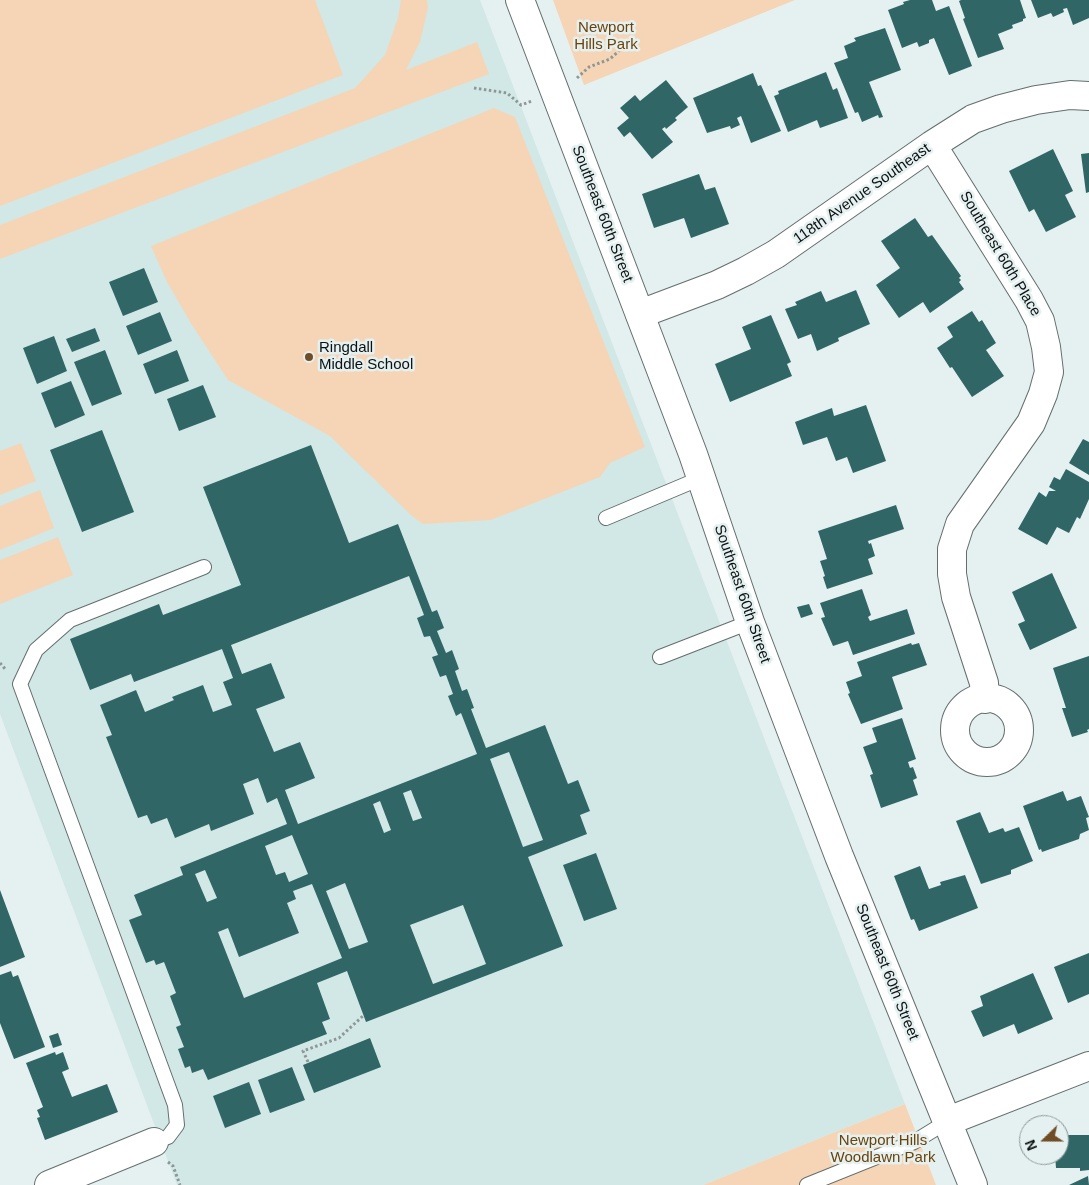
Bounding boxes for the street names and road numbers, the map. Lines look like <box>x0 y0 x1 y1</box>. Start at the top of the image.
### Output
street label: 118th Avenue Southeast <box>790 140 934 248</box>
street label: Southeast 60th Street <box>568 143 636 285</box>
street label: Southeast 60th Place <box>956 188 1044 320</box>
street label: Southeast 60th Street <box>710 522 774 666</box>
street label: Southeast 60th Street <box>851 901 923 1043</box>

